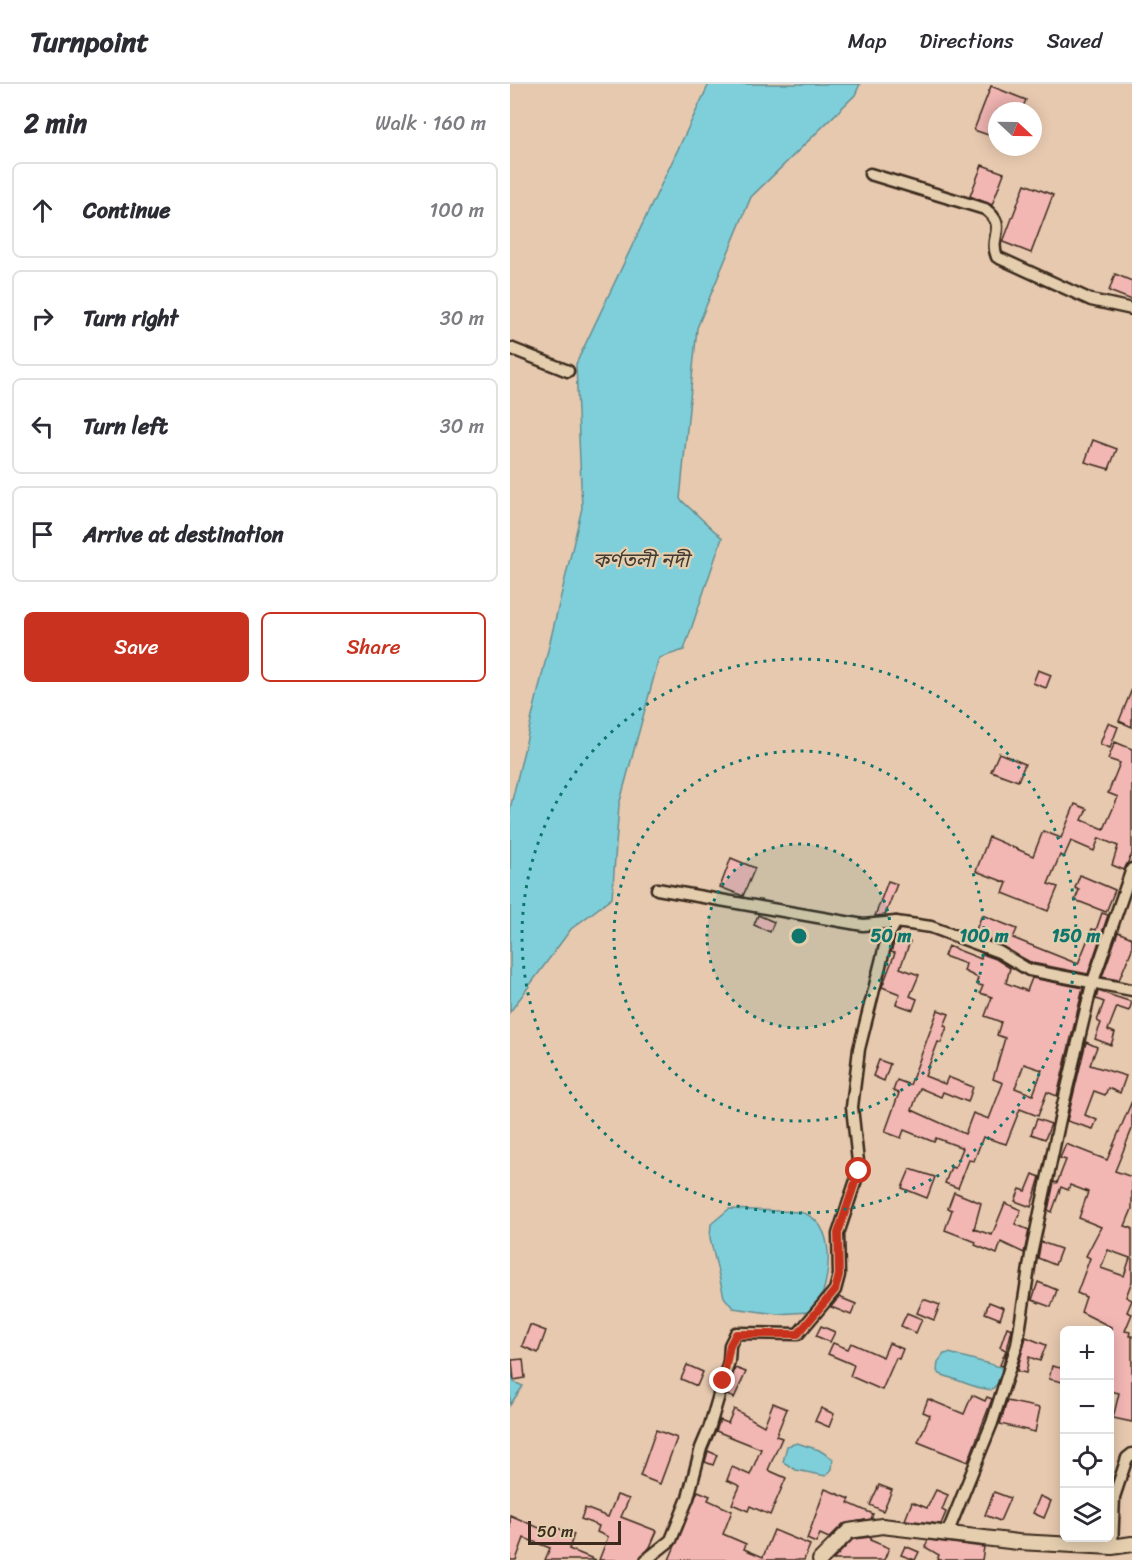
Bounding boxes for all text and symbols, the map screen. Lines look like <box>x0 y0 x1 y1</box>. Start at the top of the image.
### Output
text: Turnpoint <box>30 17 149 66</box>
text: Map <box>848 22 886 60</box>
text: Directions <box>919 22 1014 60</box>
text: Saved <box>1047 22 1102 60</box>
text: 2 min <box>24 100 87 146</box>
north arrow <box>988 102 1042 156</box>
text: Walk · 160 m <box>375 106 486 141</box>
text: Continue <box>83 191 171 230</box>
text: 100 m <box>430 193 484 228</box>
icon: ahead <box>26 194 59 227</box>
text: Turn right <box>83 299 178 338</box>
text: 30 m <box>440 301 484 336</box>
icon: right <box>26 302 59 335</box>
text: Turn left <box>83 407 168 446</box>
text: 30 m <box>440 409 484 444</box>
icon: left <box>26 410 59 443</box>
text: Arrive at destination <box>83 515 284 554</box>
icon: arrive <box>26 518 59 551</box>
water label: কর্ণতলী নদী <box>593 543 693 578</box>
button: Save <box>24 612 249 682</box>
button: Share <box>261 612 486 682</box>
text: 50 m <box>871 920 912 952</box>
text: 100 m <box>960 920 1009 952</box>
text: 150 m <box>1052 920 1100 952</box>
centre of rings <box>789 926 809 946</box>
route start <box>845 1157 871 1183</box>
map controls <box>1060 1326 1114 1542</box>
button: + <box>1060 1326 1114 1380</box>
route end <box>709 1367 735 1393</box>
button: − <box>1060 1380 1114 1434</box>
button: locate <box>1060 1434 1114 1488</box>
button: layers <box>1060 1488 1114 1542</box>
text: 50 m <box>537 1517 573 1546</box>
scale bar <box>528 1518 621 1546</box>

